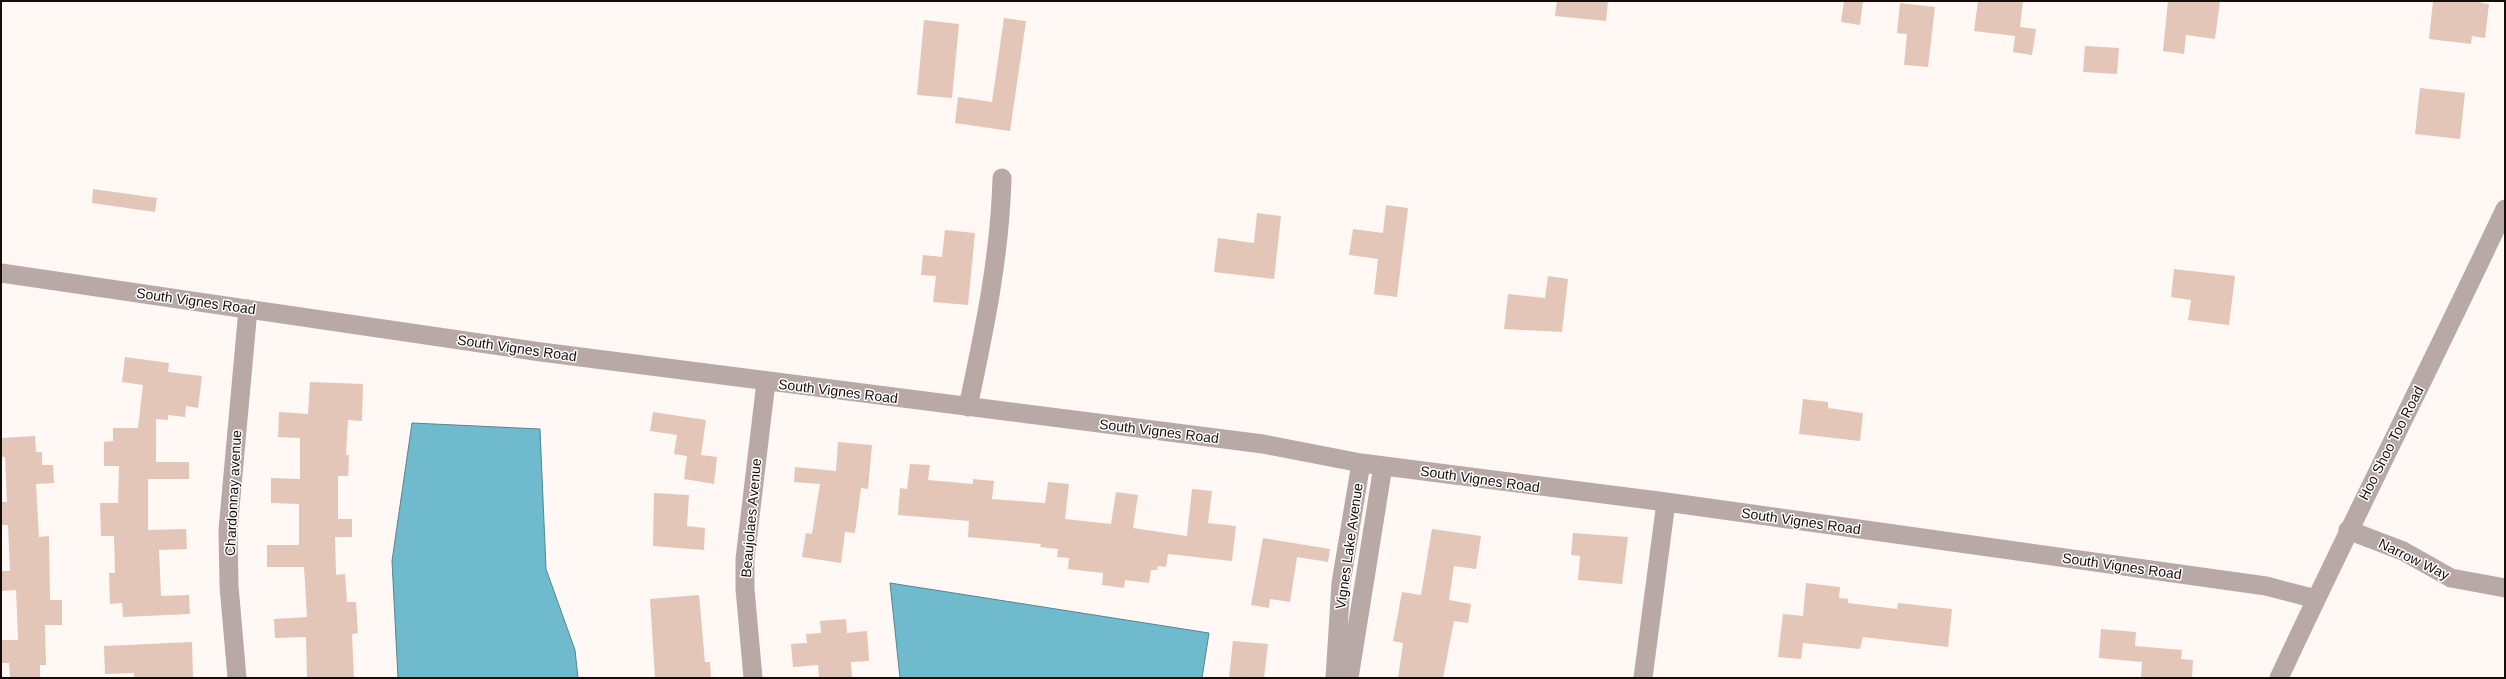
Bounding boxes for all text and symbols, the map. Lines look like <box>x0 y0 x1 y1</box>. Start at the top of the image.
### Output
street label: South Vignes Road <box>135 285 257 317</box>
street label: South Vignes Road <box>456 332 578 364</box>
street label: South Vignes Road <box>777 376 899 406</box>
street label: Hoo Shoo Too Road <box>2355 383 2427 503</box>
street label: South Vignes Road <box>1098 416 1220 446</box>
street label: Chardonnay avenue <box>222 429 244 556</box>
street label: Beaujolaes Avenue <box>738 458 764 578</box>
street label: South Vignes Road <box>1419 463 1541 495</box>
street label: Vignes Lake Avenue <box>1332 482 1366 610</box>
street label: South Vignes Road <box>1740 505 1862 537</box>
street label: Narrow Way <box>2376 535 2452 583</box>
street label: South Vignes Road <box>2061 550 2183 582</box>

